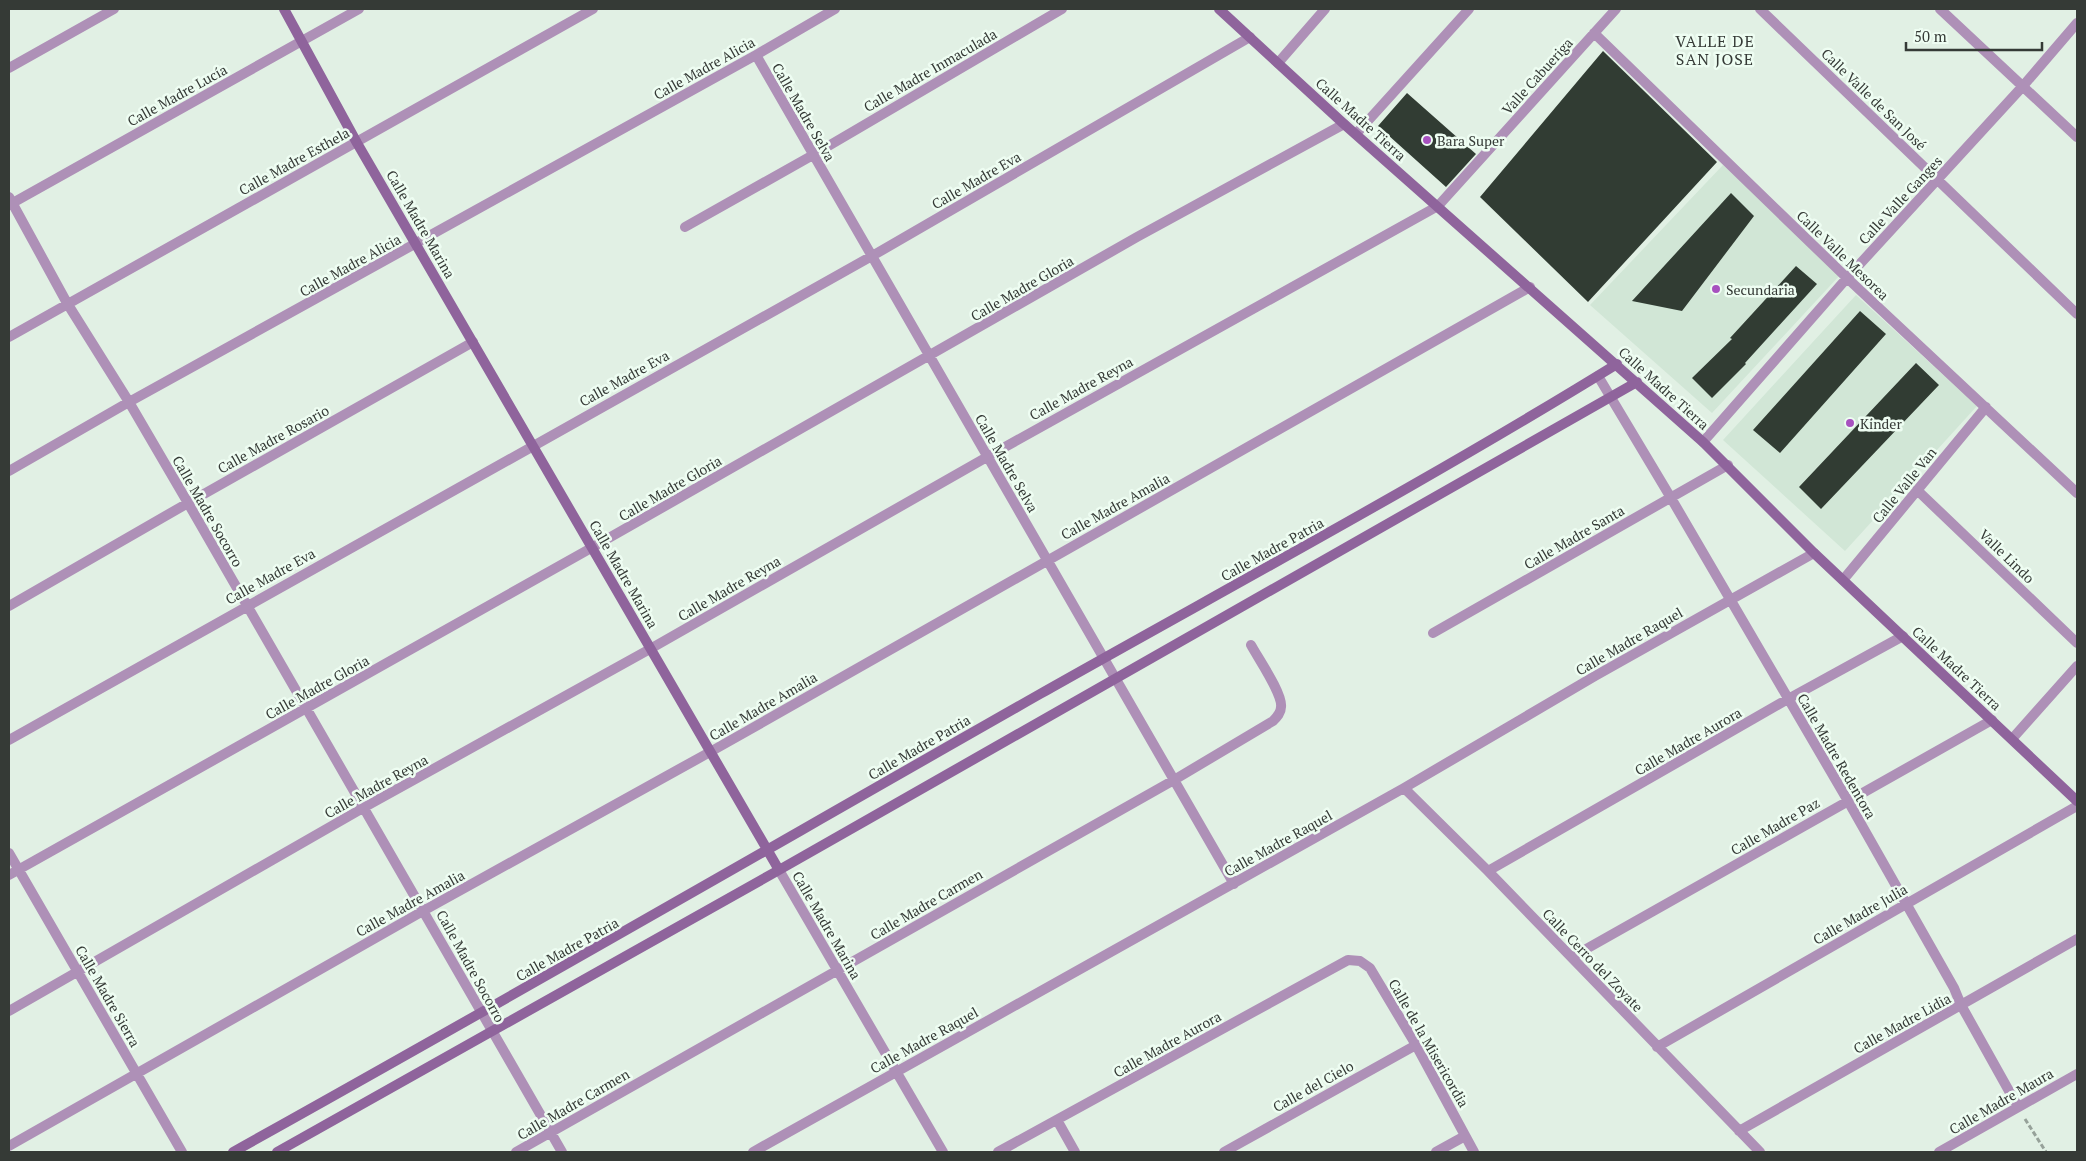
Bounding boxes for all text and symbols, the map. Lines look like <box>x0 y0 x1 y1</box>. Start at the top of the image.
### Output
scale bar <box>1906 20 2042 52</box>
street label: Calle Madre Inmaculada <box>860 24 1000 116</box>
text: 50 m <box>1914 26 1947 46</box>
district label: VALLE DE SAN JOSE <box>1675 30 1755 70</box>
street label: Calle Madre Alicia <box>650 32 758 104</box>
street label: Valle Cabueriga <box>1497 34 1577 118</box>
street label: Calle Valle de San José <box>1817 44 1931 154</box>
street label: Calle Madre Selva <box>768 59 840 165</box>
street label: Calle Madre Lucía <box>124 60 230 130</box>
street label: Calle Madre Tierra <box>1312 73 1410 165</box>
street label: Calle Madre Esthela <box>235 123 353 199</box>
place label: Bara Super <box>1437 131 1505 150</box>
marker: Bara Super <box>1421 134 1433 146</box>
street label: Calle Madre Eva <box>928 147 1024 213</box>
street label: Calle Valle Ganges <box>1854 152 1946 248</box>
street label: Calle Madre Marina <box>382 166 460 282</box>
street label: Calle Valle Mesorea <box>1793 206 1893 304</box>
street label: Calle Madre Alicia <box>296 229 404 301</box>
street label: Calle Madre Gloria <box>967 251 1077 325</box>
place label: Secundaria <box>1726 280 1795 299</box>
marker: Secundaria <box>1710 283 1722 295</box>
street label: Calle Madre Tierra <box>1615 342 1713 434</box>
street label: Calle Madre Eva <box>576 345 672 411</box>
street label: Calle Madre Reyna <box>1026 352 1136 424</box>
street label: Calle Madre Rosario <box>214 400 332 478</box>
street label: Calle Madre Selva <box>971 410 1043 516</box>
place label: Kinder <box>1860 414 1902 433</box>
marker: Kinder <box>1844 417 1856 429</box>
street label: Calle Valle Van <box>1868 443 1941 527</box>
street label: Calle Madre Gloria <box>615 451 725 525</box>
street label: Calle Madre Socorro <box>168 452 248 570</box>
street label: Calle Madre Amalia <box>1057 468 1173 544</box>
street label: Calle Madre Santa <box>1520 501 1628 573</box>
street label: Calle Madre Patria <box>1217 513 1327 585</box>
street label: Calle Madre Marina <box>585 516 663 632</box>
street label: Valle Lindo <box>1975 525 2039 587</box>
street label: Calle Madre Eva <box>222 543 318 609</box>
street label: Calle Madre Reyna <box>674 551 784 625</box>
street label: Calle Madre Raquel <box>1572 603 1686 679</box>
street label: Calle Madre Tierra <box>1908 622 2006 714</box>
street label: Calle Madre Gloria <box>262 651 372 723</box>
street label: Calle Madre Amalia <box>706 667 820 745</box>
street label: Calle Madre Redentora <box>1793 690 1881 822</box>
street label: Calle Madre Aurora <box>1631 703 1745 779</box>
street label: Calle Madre Patria <box>864 710 974 784</box>
street label: Calle Madre Reyna <box>321 750 431 822</box>
street label: Calle Madre Paz <box>1727 793 1823 859</box>
street label: Calle Madre Raquel <box>1221 805 1335 881</box>
street label: Calle Madre Carmen <box>866 864 986 944</box>
street label: Calle Madre Amalia <box>352 865 468 941</box>
street label: Calle Madre Marina <box>788 867 866 983</box>
street label: Calle Madre Julia <box>1809 879 1911 949</box>
street label: Calle Cerro del Zoyate <box>1539 904 1647 1016</box>
street label: Calle Madre Socorro <box>432 907 510 1026</box>
street label: Calle Madre Patria <box>512 913 622 985</box>
street label: Calle Madre Sierra <box>71 942 145 1050</box>
street label: Calle de la Misericordia <box>1384 975 1474 1111</box>
street label: Calle Madre Lidia <box>1850 988 1954 1058</box>
street label: Calle Madre Raquel <box>867 1002 981 1078</box>
street label: Calle Madre Aurora <box>1110 1006 1224 1082</box>
street label: Calle del Cielo <box>1269 1056 1357 1116</box>
street label: Calle Madre Maura <box>1945 1063 2057 1139</box>
street label: Calle Madre Carmen <box>513 1064 633 1144</box>

